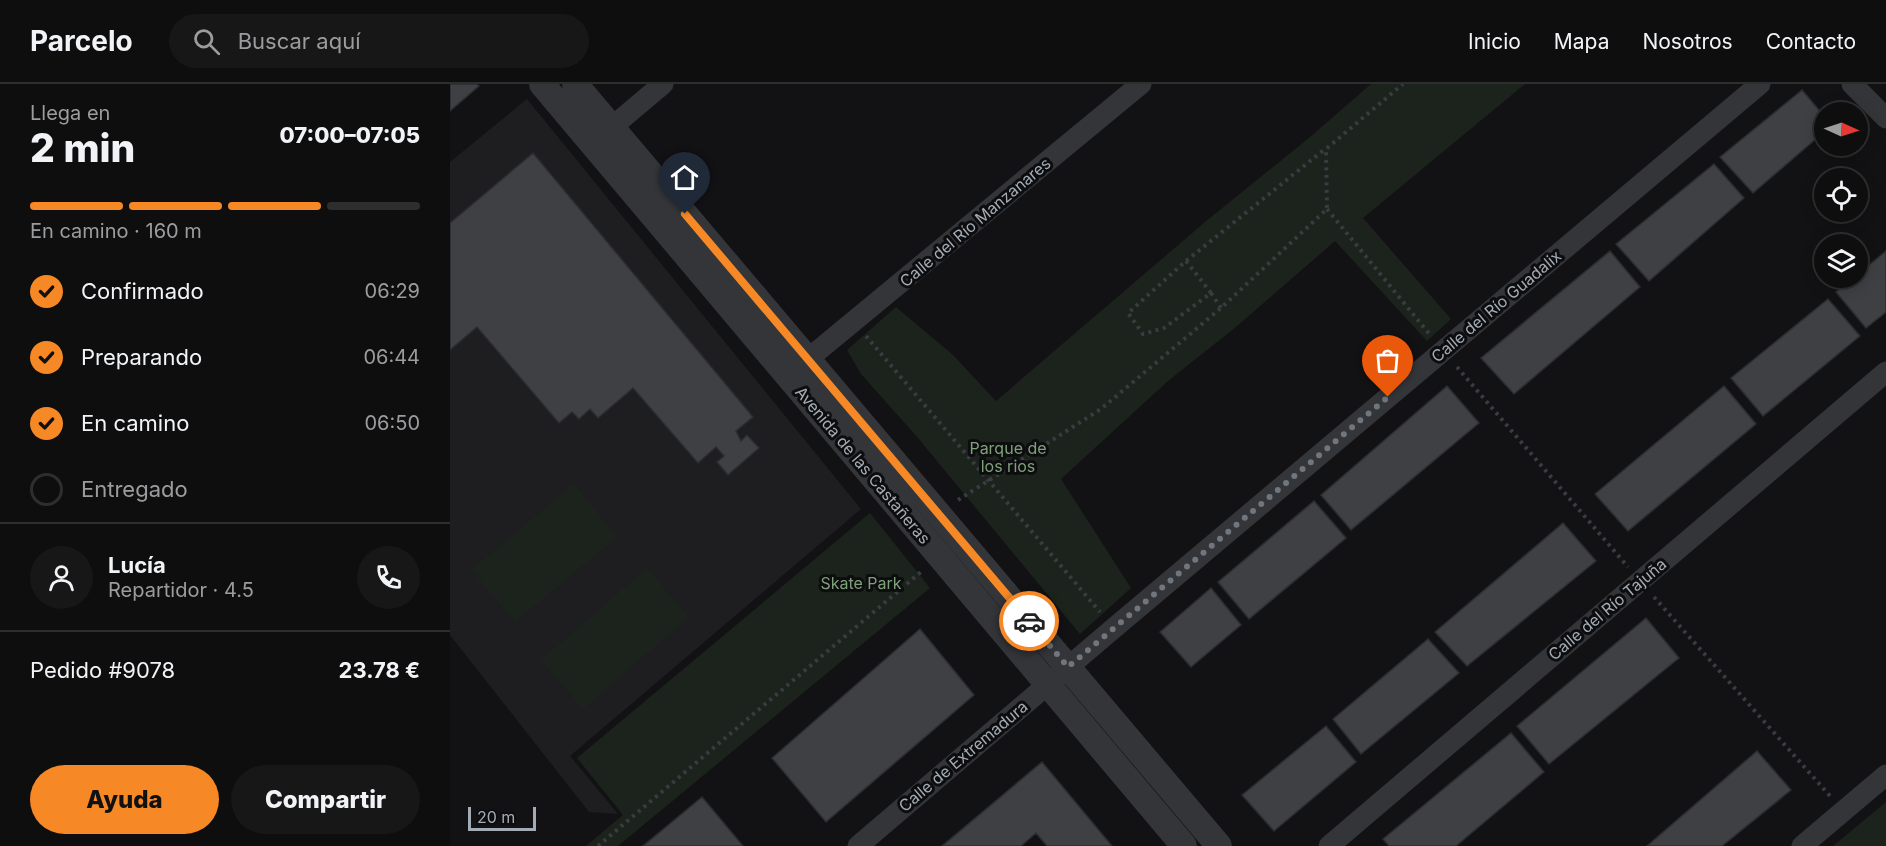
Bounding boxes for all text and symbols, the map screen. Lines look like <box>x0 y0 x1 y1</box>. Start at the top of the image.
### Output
search box <box>169 14 589 68</box>
text: Parcelo <box>30 24 133 58</box>
icon: search <box>190 25 223 58</box>
text: Buscar aquí <box>238 28 360 54</box>
text: Inicio <box>1468 29 1521 54</box>
text: Mapa <box>1554 29 1609 54</box>
text: Nosotros <box>1642 29 1733 54</box>
text: Contacto <box>1766 29 1856 54</box>
text: Llega en <box>30 101 110 125</box>
north arrow <box>1814 102 1868 156</box>
map controls <box>1814 102 1868 288</box>
text: 07:00–07:05 <box>280 122 420 148</box>
text: 2 min <box>30 124 135 171</box>
pin <box>659 152 710 214</box>
street label: Calle del Río Manzanares <box>896 153 1054 291</box>
icon: home <box>668 161 701 194</box>
button: locate <box>1814 168 1868 222</box>
text: En camino · 160 m <box>30 219 202 243</box>
button: layers <box>1814 234 1868 288</box>
street label: Calle del Río Guadalix <box>1427 246 1565 366</box>
icon: check <box>30 275 63 308</box>
text: Confirmado <box>81 278 204 304</box>
text: 06:29 <box>365 279 420 303</box>
pin <box>1362 335 1413 397</box>
icon: check <box>30 341 63 374</box>
text: Preparando <box>81 344 202 370</box>
icon: bag <box>1371 344 1404 377</box>
text: 06:44 <box>363 345 420 369</box>
street label: Avenida de las Castañeras <box>791 382 935 548</box>
icon: check <box>30 407 63 440</box>
text: En camino <box>81 410 189 436</box>
text: 06:50 <box>364 411 420 435</box>
park label: Parque de los rios <box>969 438 1047 476</box>
text: Entregado <box>81 476 188 502</box>
button: person <box>30 546 93 609</box>
button: phone <box>357 546 420 609</box>
text: Lucía <box>108 552 166 578</box>
street label: Calle del Río Tajuña <box>1544 554 1670 664</box>
park label: Skate Park <box>820 573 902 593</box>
text: Repartidor · 4.5 <box>108 578 254 602</box>
courier <box>999 591 1059 651</box>
icon: car <box>1013 605 1046 638</box>
text: Pedido #9078 <box>30 657 175 683</box>
text: 23.78 € <box>339 657 420 683</box>
street label: Calle de Extremadura <box>894 696 1032 816</box>
button: Ayuda <box>30 765 219 834</box>
button: Compartir <box>231 765 420 834</box>
scale bar <box>468 804 536 832</box>
text: 20 m <box>477 807 515 827</box>

